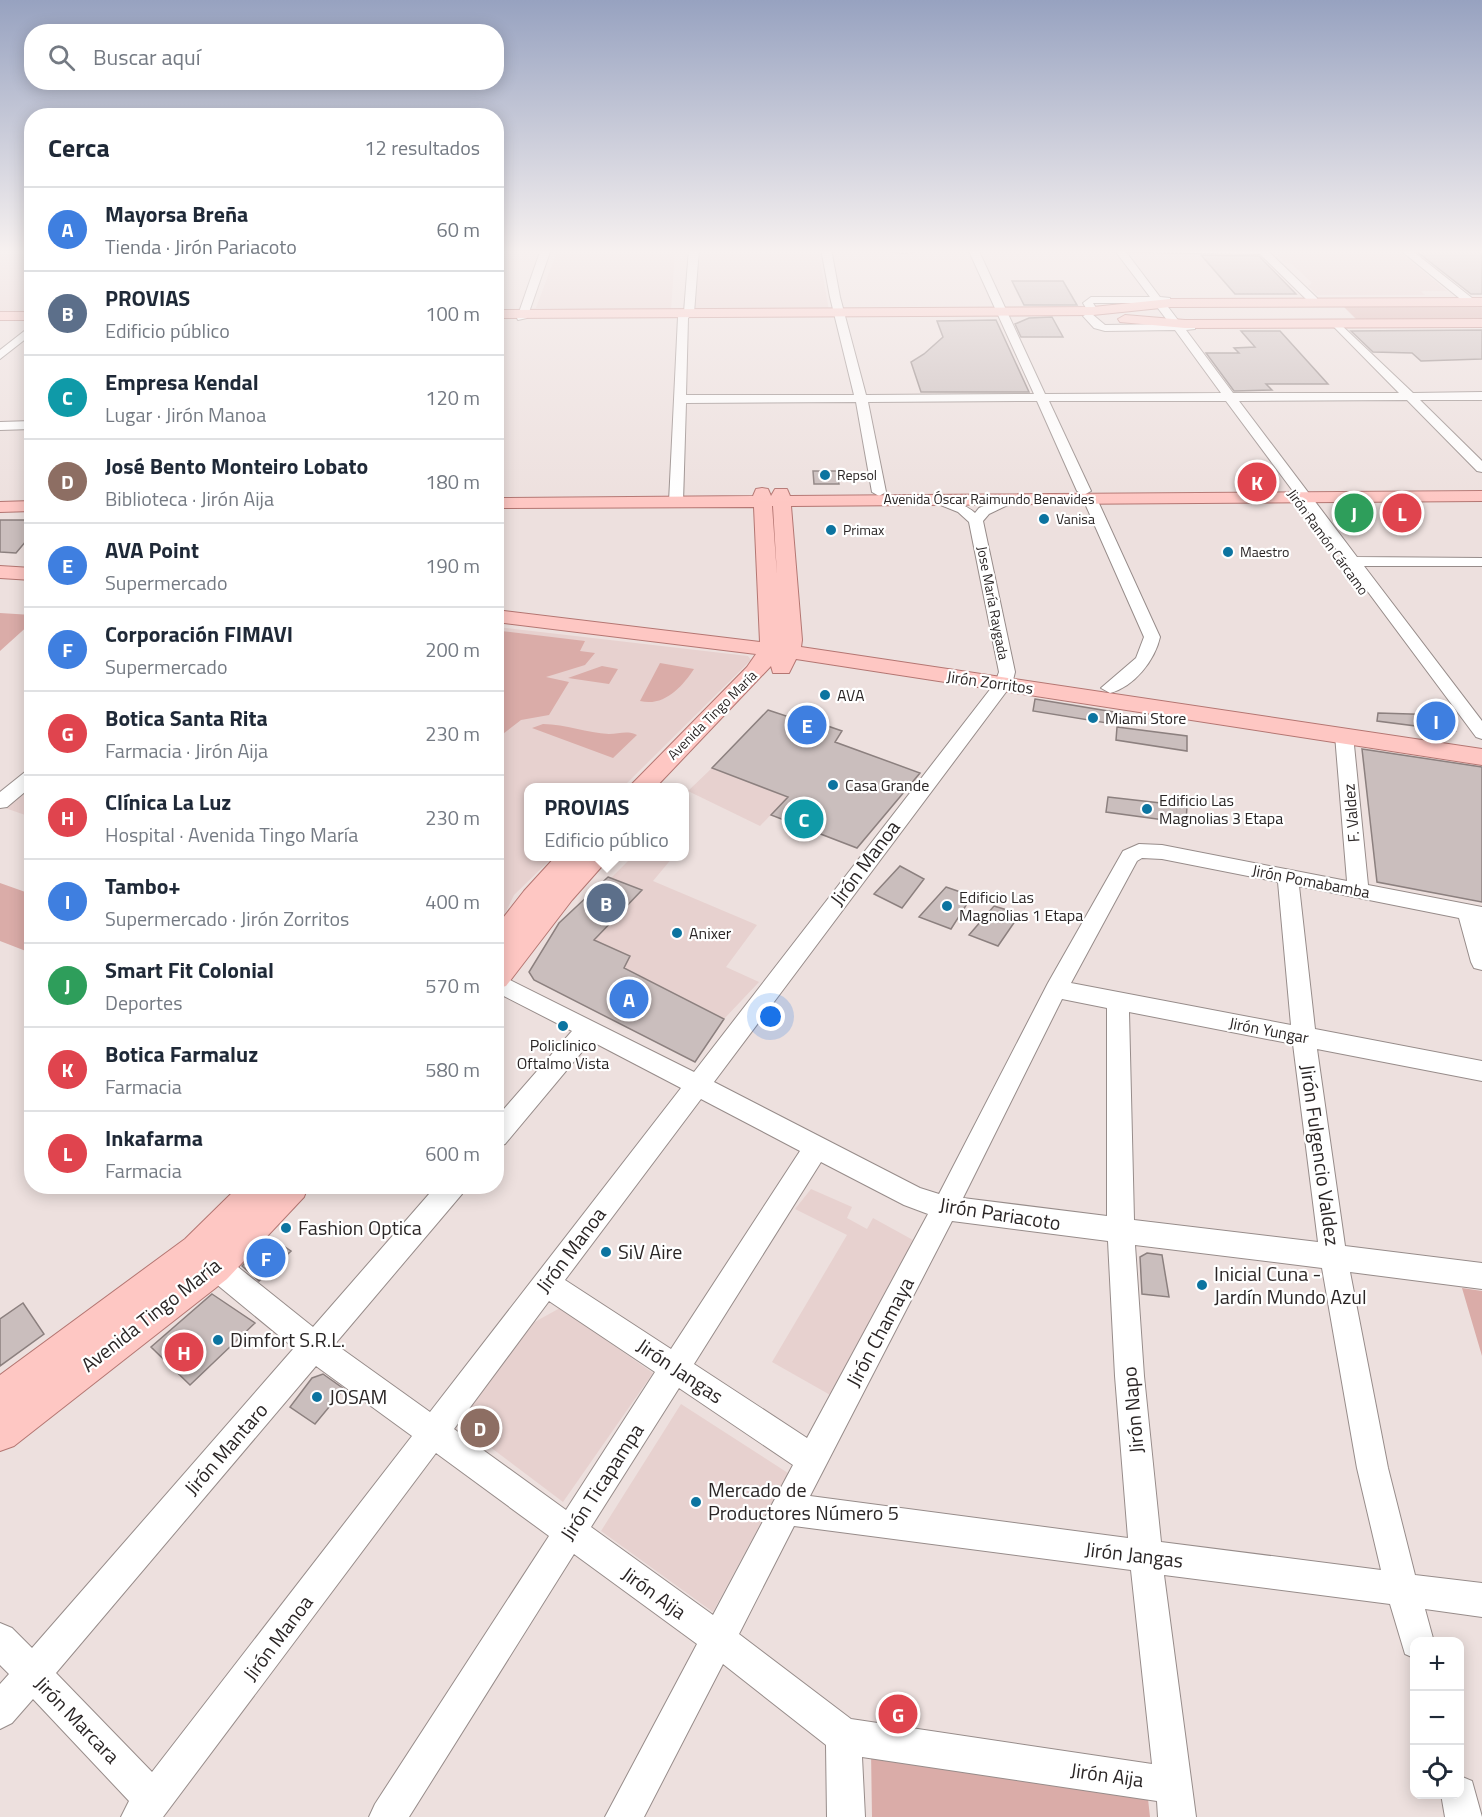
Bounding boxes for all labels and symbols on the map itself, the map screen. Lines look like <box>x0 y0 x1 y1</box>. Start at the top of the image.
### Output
pin: K <box>1238 460 1276 504</box>
place label: Repsol <box>837 464 877 485</box>
marker: Repsol <box>818 468 832 482</box>
street label: Jirón Ramón Cárcamo <box>1284 486 1372 598</box>
street label: Avenida Óscar Raimundo Benavides <box>884 488 1094 509</box>
pin: J <box>1334 490 1374 536</box>
pin: L <box>1382 490 1422 536</box>
place label: Vanisa <box>1056 508 1095 529</box>
marker: Vanisa <box>1037 512 1051 526</box>
place label: Primax <box>843 519 885 540</box>
marker: Primax <box>824 523 838 537</box>
place label: Maestro <box>1240 541 1289 562</box>
street label: Jose María Raygada <box>972 544 1015 662</box>
marker: Maestro <box>1221 545 1235 559</box>
street label: Jirón Zorritos <box>945 664 1035 700</box>
street label: Avenida Tingo María <box>662 665 761 764</box>
place label: AVA <box>837 683 865 707</box>
marker: AVA <box>818 688 832 702</box>
pin: I <box>1416 698 1456 744</box>
pin: E <box>788 702 826 748</box>
place label: Miami Store <box>1105 706 1186 730</box>
marker: Miami Store <box>1086 711 1100 725</box>
place label: Casa Grande <box>845 773 929 797</box>
marker: Casa Grande <box>826 778 840 792</box>
street label: F. Valdez <box>1336 783 1366 843</box>
place label: Edificio Las Magnolias 3 Etapa <box>1159 788 1283 830</box>
pin: C <box>784 796 824 842</box>
marker: Edificio Las Magnolias 3 Etapa <box>1140 802 1154 816</box>
street label: Jirón Manoa <box>822 813 907 912</box>
street label: Jirón Pomabamba <box>1250 858 1372 904</box>
pin: B <box>586 880 626 926</box>
place label: Edificio Las Magnolias 1 Etapa <box>959 885 1083 927</box>
marker: Edificio Las Magnolias 1 Etapa <box>940 899 954 913</box>
place label: Anixer <box>689 921 732 945</box>
marker: Anixer <box>670 926 684 940</box>
pin: A <box>610 976 648 1022</box>
your location <box>756 1002 785 1031</box>
street label: Jirón Yungar <box>1227 1011 1311 1050</box>
marker: Policlinico Oftalmo Vista <box>556 1019 570 1033</box>
place label: Policlinico Oftalmo Vista <box>517 1033 609 1075</box>
street label: Jirón Fulgencio Valdez <box>1292 1062 1349 1248</box>
street label: Jirón Pariacoto <box>937 1189 1063 1238</box>
street label: Jirón Manoa <box>528 1200 613 1299</box>
place label: Fashion Optica <box>298 1212 422 1243</box>
marker: Fashion Optica <box>279 1221 293 1235</box>
pin: F <box>246 1236 286 1280</box>
place label: SiV Aire <box>618 1236 682 1267</box>
marker: SiV Aire <box>599 1245 613 1259</box>
street label: Avenida Tingo María <box>74 1250 227 1379</box>
place label: Inicial Cuna - Jardín Mundo Azul <box>1214 1258 1367 1312</box>
street label: Jirón Chamaya <box>838 1271 922 1392</box>
marker: Inicial Cuna - Jardín Mundo Azul <box>1195 1278 1209 1292</box>
place label: Dimfort S.R.L. <box>230 1324 345 1355</box>
pin: H <box>164 1330 204 1374</box>
street label: Jirón Jangas <box>631 1330 730 1411</box>
marker: Dimfort S.R.L. <box>211 1333 225 1347</box>
street label: Jirón Napo <box>1113 1365 1152 1455</box>
place label: JOSAM <box>329 1381 387 1412</box>
marker: JOSAM <box>310 1390 324 1404</box>
street label: Jirón Mantaro <box>176 1395 275 1502</box>
pin: D <box>460 1406 500 1450</box>
street label: Jirón Ticapampa <box>552 1417 651 1546</box>
place label: Mercado de Productores Número 5 <box>708 1474 899 1528</box>
marker: Mercado de Productores Número 5 <box>689 1495 703 1509</box>
street label: Jirón Jangas <box>1083 1533 1185 1576</box>
street label: Jirón Aija <box>616 1559 693 1627</box>
street label: Jirón Manoa <box>235 1588 320 1687</box>
street label: Jirón Marcara <box>27 1669 127 1771</box>
pin: G <box>878 1692 918 1736</box>
street label: Jirón Aija <box>1069 1754 1146 1795</box>

